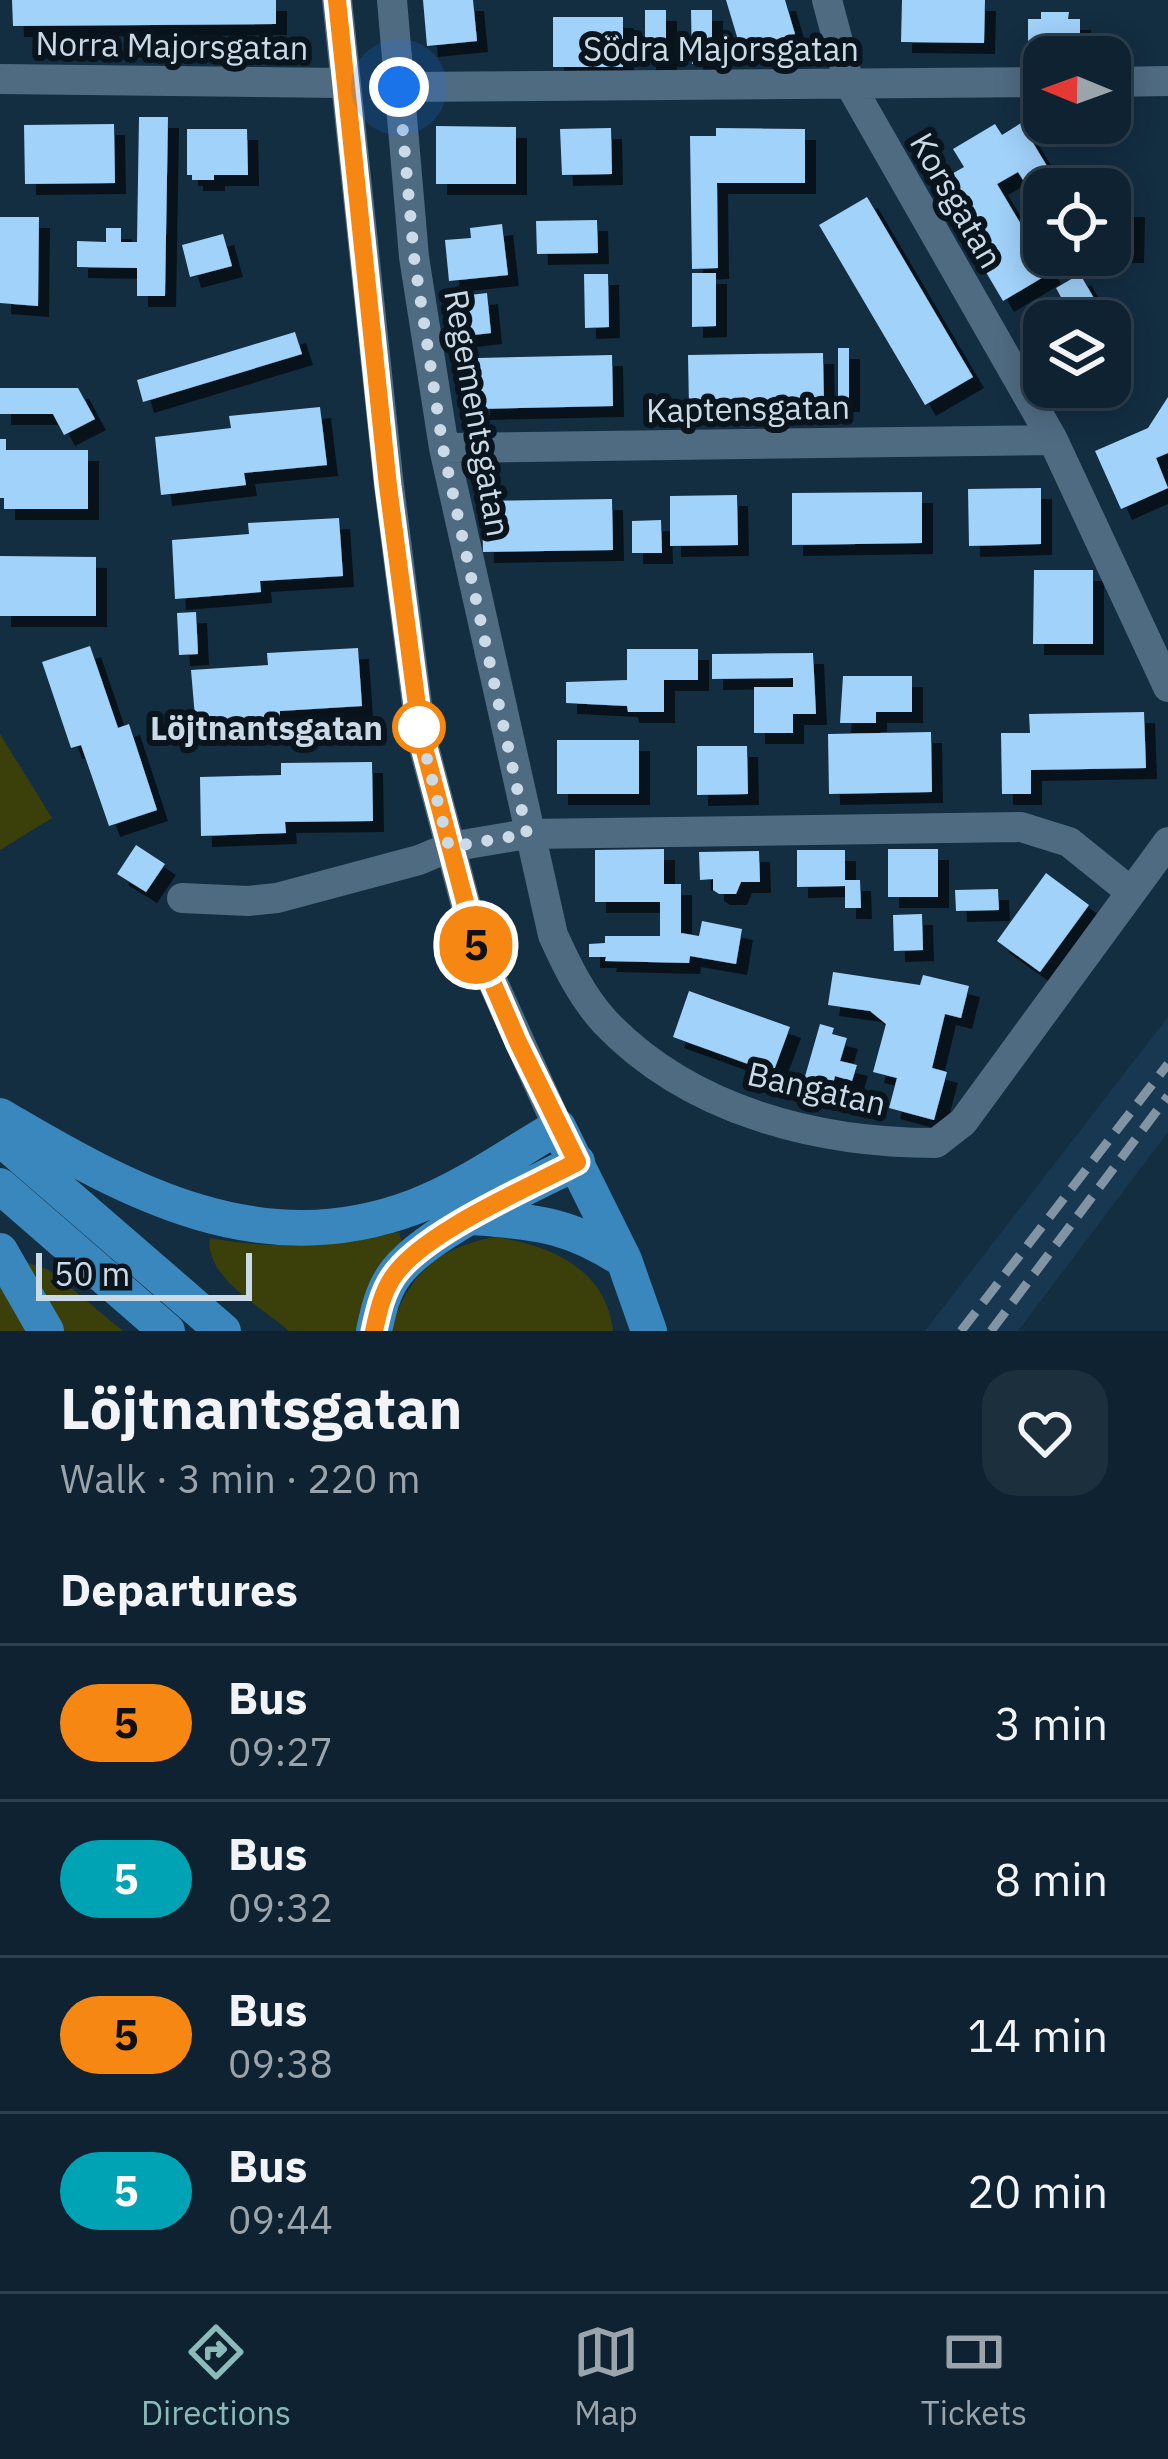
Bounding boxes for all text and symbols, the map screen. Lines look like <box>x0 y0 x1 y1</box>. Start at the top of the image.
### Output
street label: Norra Majorsgatan <box>35 21 309 69</box>
street label: Södra Majorsgatan <box>583 27 859 70</box>
north arrow <box>1023 36 1131 144</box>
map controls <box>1023 36 1131 408</box>
your location <box>369 57 429 117</box>
street label: Korsgatan <box>901 125 1013 275</box>
button: locate <box>1023 168 1131 276</box>
street label: Regementsgatan <box>435 286 521 540</box>
button: layers <box>1023 300 1131 408</box>
street label: Kaptensgatan <box>646 385 850 431</box>
marker: Löjtnantsgatan <box>394 702 444 752</box>
place label: Löjtnantsgatan <box>150 706 383 749</box>
line badge: 5 <box>437 906 515 984</box>
text: 5 <box>463 917 489 972</box>
street label: Bangatan <box>744 1051 890 1125</box>
scale bar <box>36 1247 252 1300</box>
text: 50 m <box>54 1252 130 1295</box>
button: heart <box>982 1370 1108 1496</box>
text: Löjtnantsgatan <box>60 1371 463 1445</box>
text: Walk · 3 min · 220 m <box>60 1453 421 1504</box>
text: Departures <box>60 1560 298 1618</box>
text: Bus <box>228 1668 308 1726</box>
text: 3 min <box>994 1694 1108 1752</box>
text: 5 <box>113 1695 139 1750</box>
text: 09:27 <box>228 1726 333 1777</box>
text: Bus <box>228 1824 308 1882</box>
text: 8 min <box>994 1850 1108 1908</box>
text: 5 <box>113 1851 139 1906</box>
text: 09:32 <box>228 1882 333 1933</box>
text: Bus <box>228 1980 308 2038</box>
text: 14 min <box>967 2006 1108 2064</box>
text: 5 <box>113 2007 139 2062</box>
text: 09:38 <box>228 2038 333 2089</box>
text: Bus <box>228 2136 308 2194</box>
text: 20 min <box>967 2162 1108 2220</box>
text: 5 <box>113 2163 139 2218</box>
text: 09:44 <box>228 2194 333 2245</box>
tab: Directions <box>141 2319 291 2434</box>
tab: Map <box>573 2319 639 2434</box>
tab: Tickets <box>921 2319 1027 2434</box>

